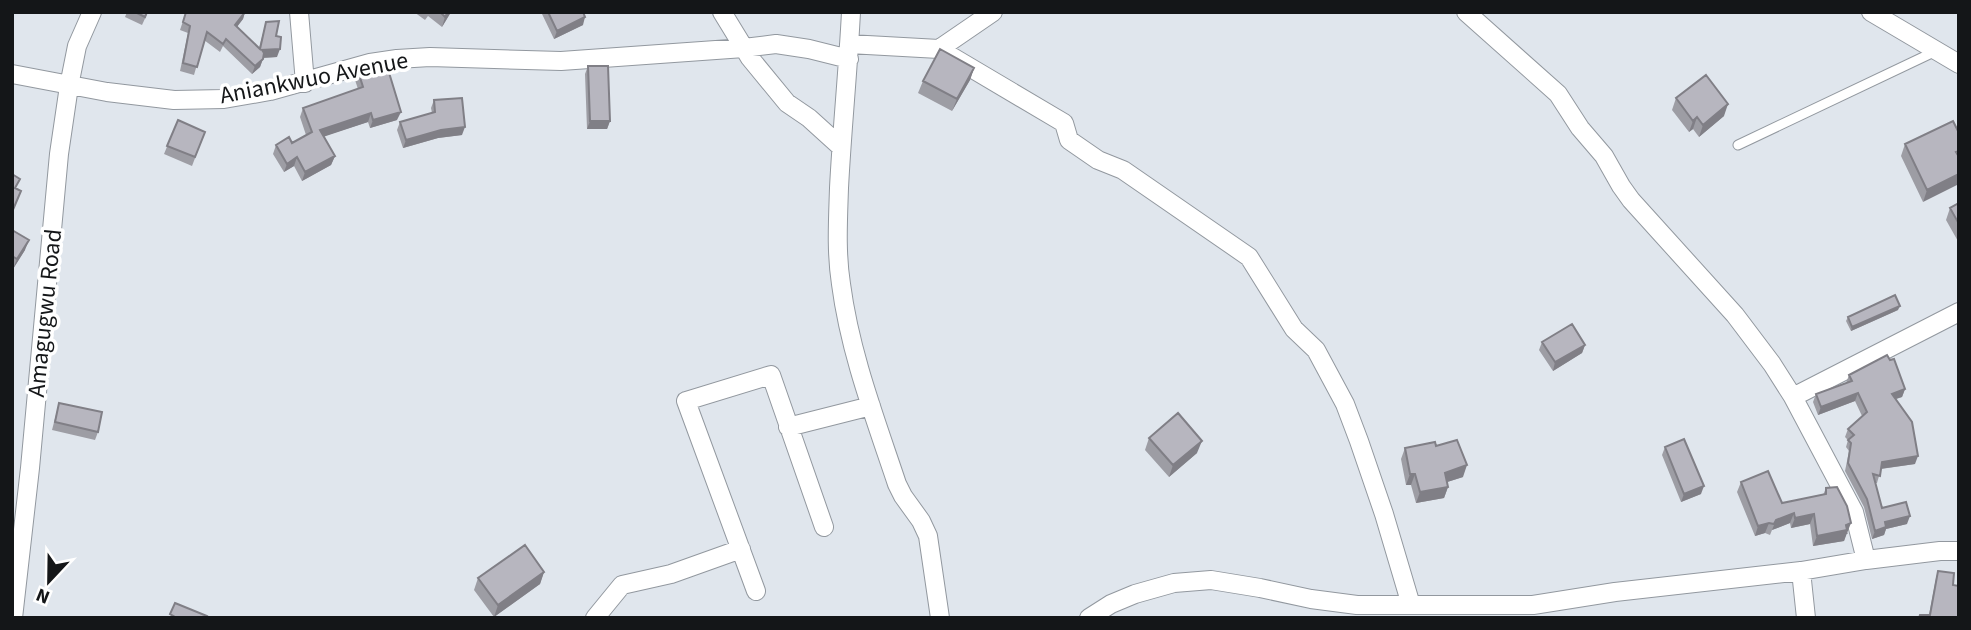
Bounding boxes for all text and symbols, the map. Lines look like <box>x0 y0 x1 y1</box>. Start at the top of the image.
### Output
street label: Aniankwuo Avenue <box>217 43 411 113</box>
street label: Amagugwu Road <box>19 227 71 399</box>
north arrow <box>14 546 84 616</box>
text: N <box>32 580 54 610</box>

